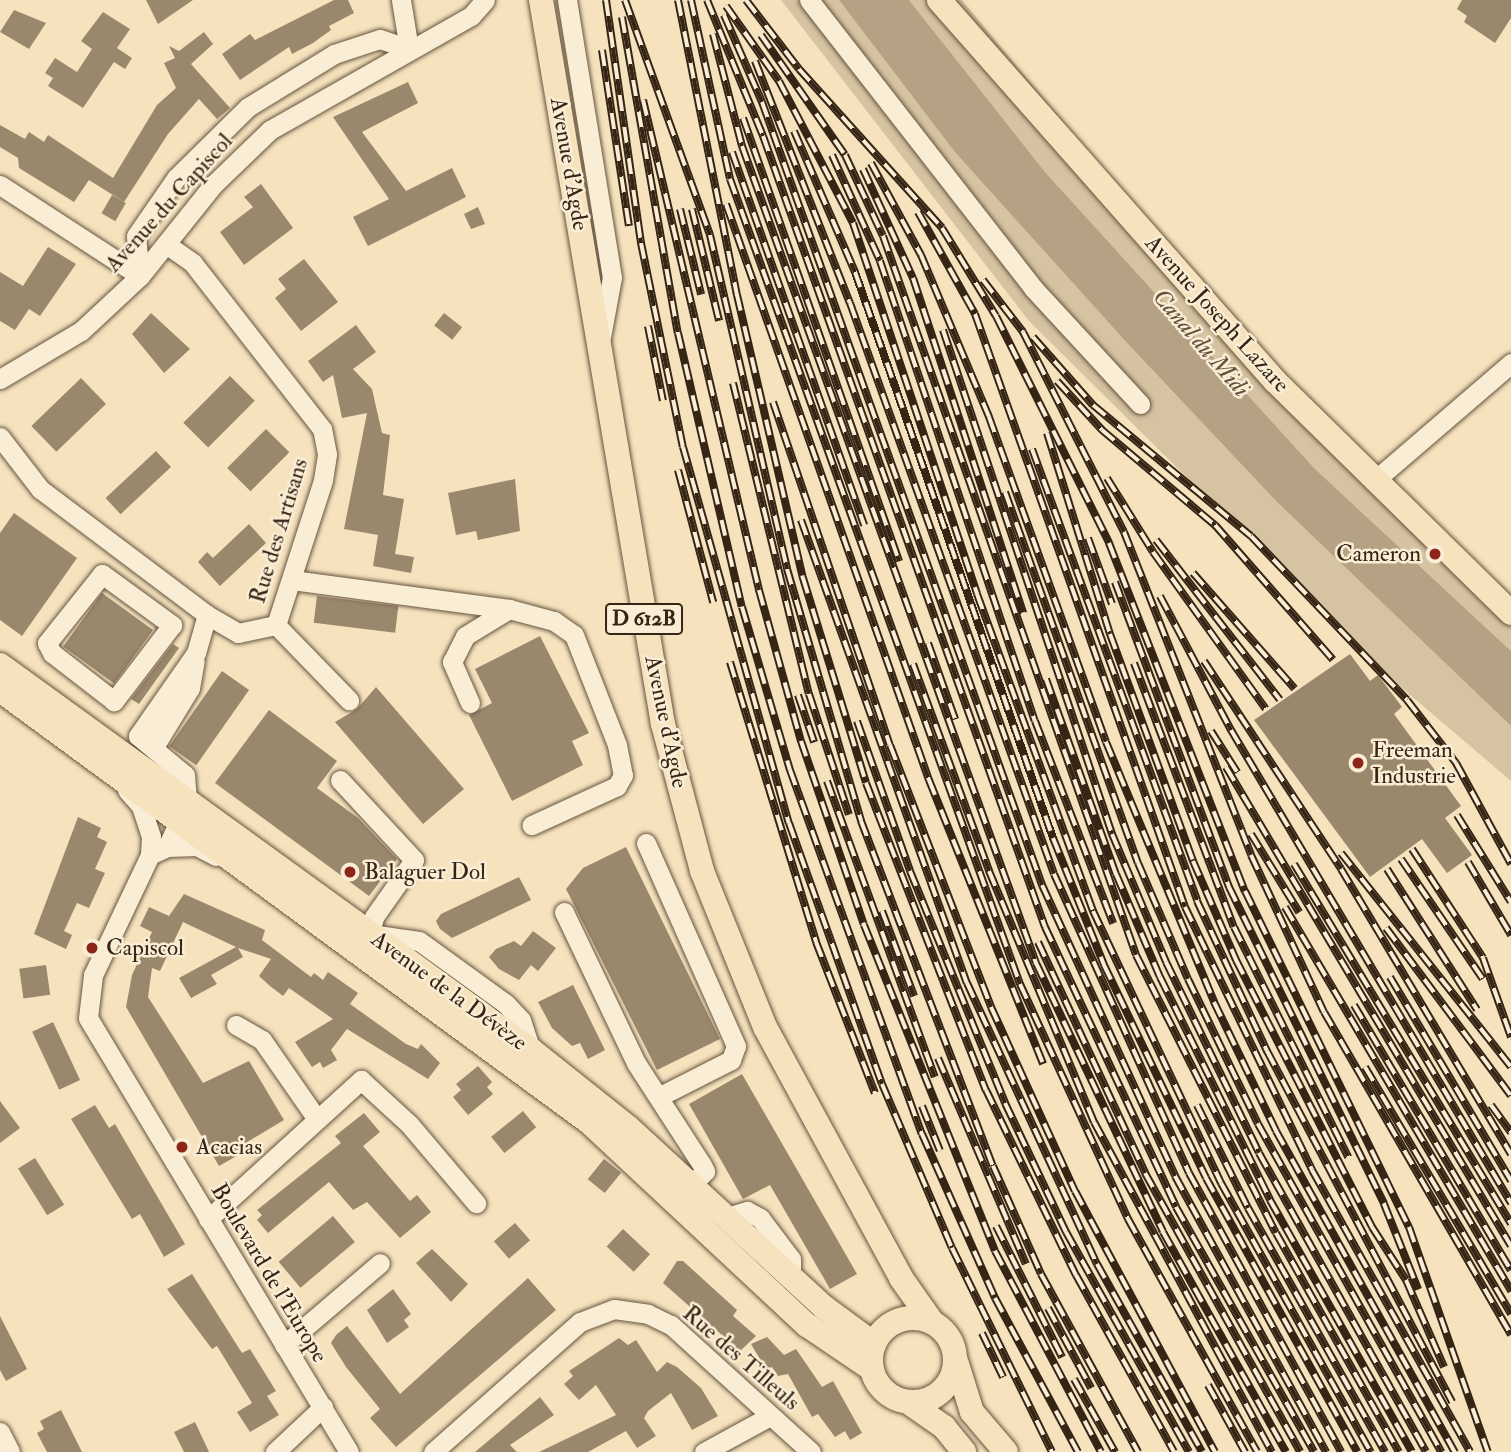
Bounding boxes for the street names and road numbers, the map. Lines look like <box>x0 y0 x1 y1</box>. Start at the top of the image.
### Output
street label: Avenue d'Agde <box>544 95 594 233</box>
street label: Avenue du Capiscol <box>99 128 239 278</box>
street label: Avenue Joseph Lazare <box>1139 230 1295 398</box>
street label: Rue des Artisans <box>244 455 314 607</box>
road number: D 612B <box>604 602 684 636</box>
street label: Avenue d'Agde <box>639 653 693 791</box>
street label: Avenue de la Dévèze <box>366 925 532 1057</box>
street label: Boulevard de l'Europe <box>205 1178 333 1368</box>
street label: Rue des Tilleuls <box>677 1300 805 1416</box>

